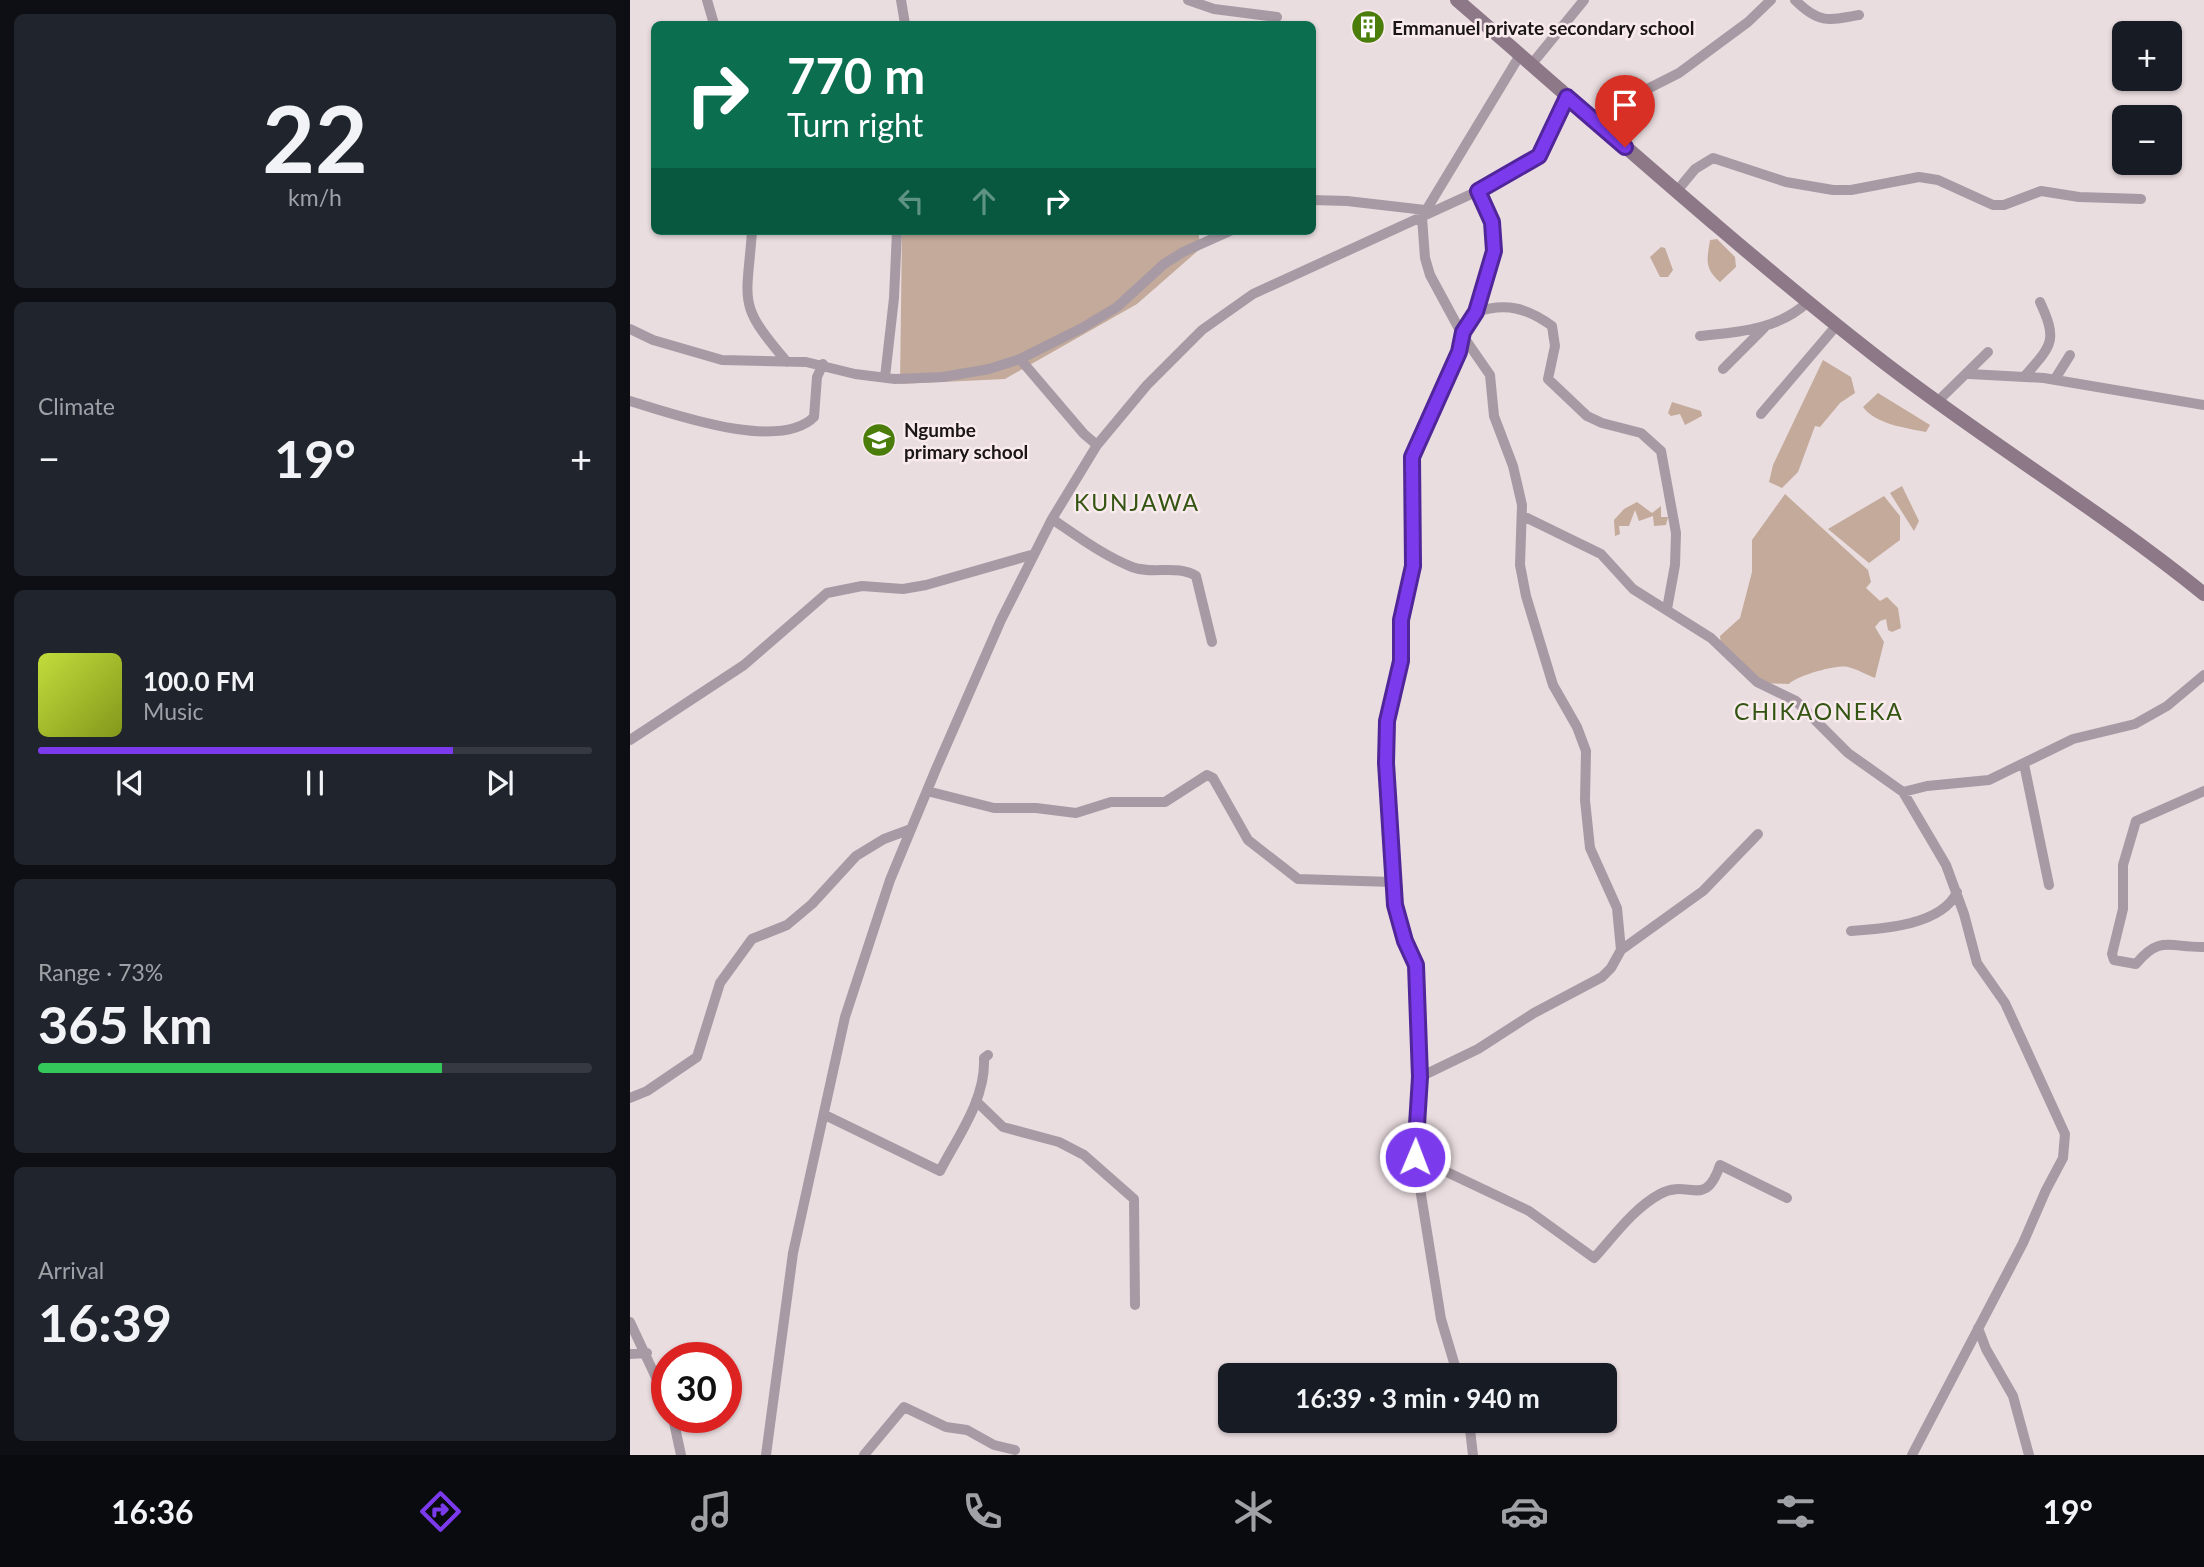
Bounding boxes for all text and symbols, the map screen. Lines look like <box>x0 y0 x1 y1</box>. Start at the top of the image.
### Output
building icon: Emmanuel private secondary school <box>1349 8 1387 46</box>
place label: Emmanuel private secondary school <box>1392 16 1694 39</box>
map controls <box>2112 21 2182 175</box>
button: + <box>2112 21 2182 91</box>
text: 770 m <box>787 46 925 104</box>
icon: right <box>672 49 763 140</box>
pin <box>1595 75 1655 147</box>
text: 22 <box>262 83 368 192</box>
icon: arrive <box>1606 86 1644 124</box>
text: Turn right <box>787 105 923 144</box>
button: − <box>2112 105 2182 175</box>
icon: left <box>892 182 930 220</box>
icon: ahead <box>965 182 1003 220</box>
icon: right <box>1038 182 1076 220</box>
text: km/h <box>288 183 342 211</box>
text: Climate <box>38 392 115 420</box>
place label: Ngumbe primary school <box>904 418 1028 463</box>
school or university icon: Ngumbe primary school <box>860 421 898 459</box>
text: 19° <box>274 427 356 489</box>
text: − <box>38 435 60 481</box>
text: + <box>570 435 592 481</box>
district label: KUNJAWA <box>1074 488 1200 516</box>
text: 100.0 FM <box>143 665 255 697</box>
text: Music <box>143 697 203 725</box>
district label: CHIKAONEKA <box>1734 697 1904 725</box>
icon: previous <box>111 764 149 802</box>
icon: pause <box>296 764 334 802</box>
icon: next <box>481 764 519 802</box>
text: Range · 73% <box>38 958 163 986</box>
text: 365 km <box>38 993 212 1055</box>
position arrow <box>1378 1120 1452 1194</box>
text: Arrival <box>38 1256 104 1284</box>
text: 16:39 <box>38 1291 172 1353</box>
speed limit sign: 30 <box>651 1342 742 1433</box>
text: 16:39 · 3 min · 940 m <box>1295 1382 1540 1414</box>
icon: directions <box>416 1487 465 1536</box>
icon: music <box>687 1487 736 1536</box>
icon: phone <box>958 1487 1007 1536</box>
icon: climate <box>1229 1487 1278 1536</box>
icon: car <box>1500 1487 1549 1536</box>
icon: filters <box>1771 1487 1820 1536</box>
text: 16:36 <box>111 1492 194 1531</box>
text: 19° <box>2042 1492 2093 1531</box>

